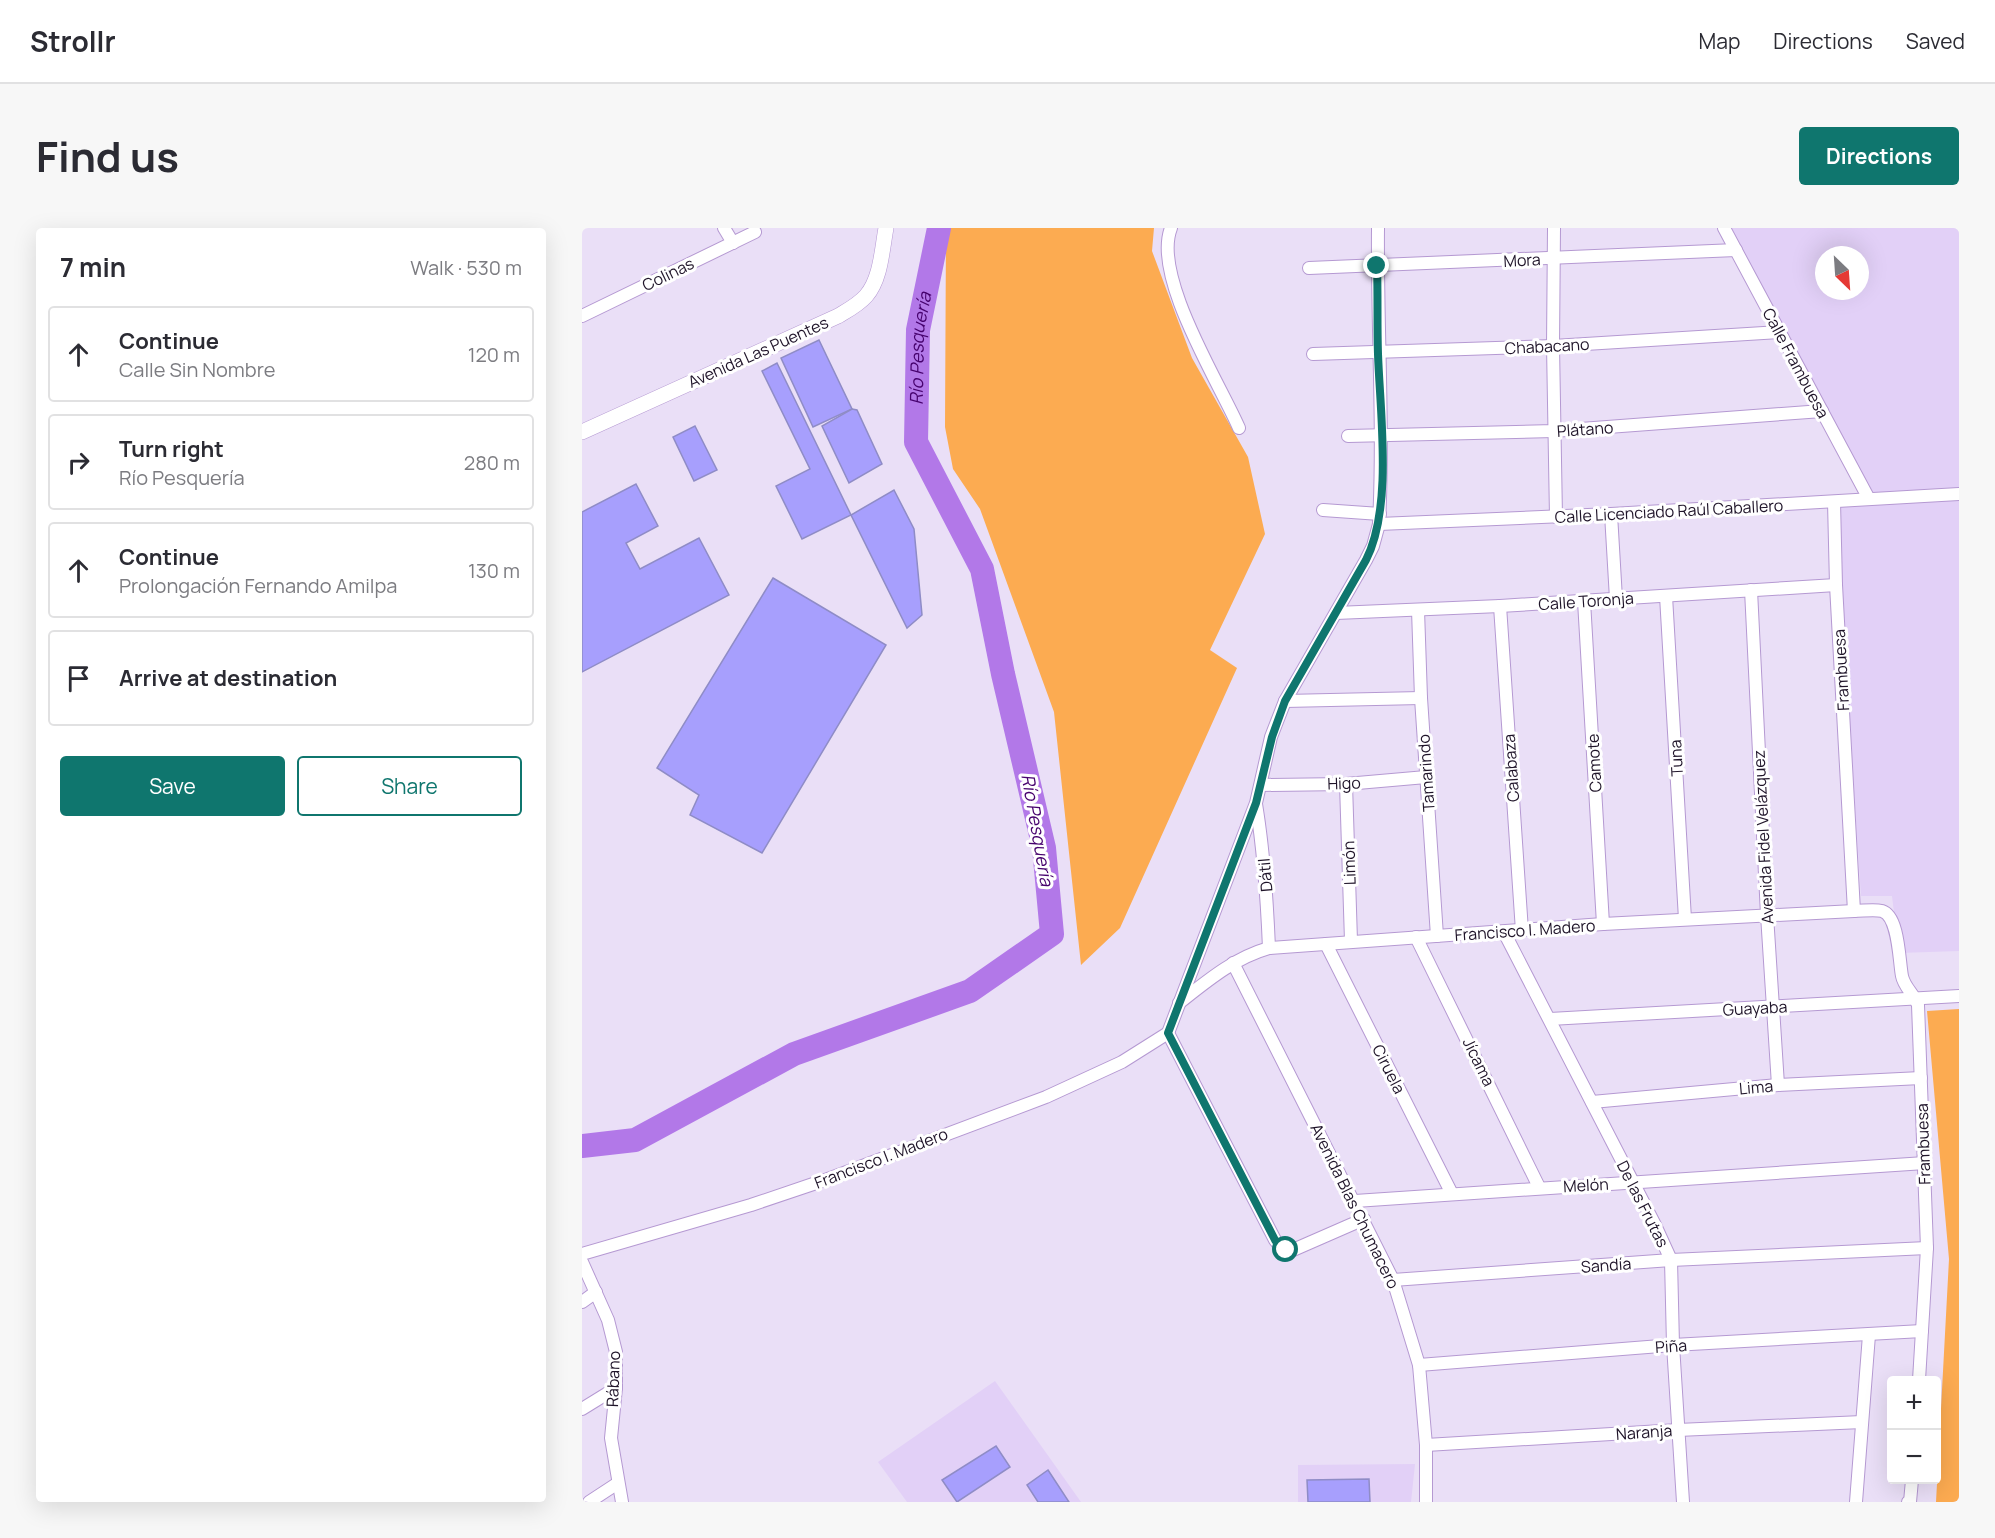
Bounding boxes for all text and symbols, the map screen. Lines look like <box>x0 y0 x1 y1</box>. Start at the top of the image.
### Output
text: Strollr <box>30 22 116 60</box>
text: Map <box>1699 27 1740 55</box>
text: Directions <box>1773 27 1873 55</box>
text: Saved <box>1906 27 1965 55</box>
text: Find us <box>36 127 179 185</box>
button: Directions <box>1799 127 1959 185</box>
north arrow <box>1815 246 1869 300</box>
street label: Mora <box>1503 248 1541 272</box>
text: 7 min <box>60 249 126 285</box>
street label: Colinas <box>638 252 698 296</box>
route end <box>1363 252 1389 278</box>
text: Walk · 530 m <box>410 254 522 281</box>
water label: Río Pesquería <box>904 289 937 405</box>
street label: Calle Frambuesa <box>1758 304 1834 422</box>
street label: Avenida Las Puentes <box>684 311 832 393</box>
text: Continue <box>119 326 219 356</box>
street label: Chabacano <box>1504 333 1590 359</box>
icon: ahead <box>62 338 95 371</box>
text: 120 m <box>468 341 520 368</box>
text: Calle Sin Nombre <box>119 356 275 383</box>
street label: Plátano <box>1556 416 1614 442</box>
text: Turn right <box>119 434 224 464</box>
icon: right <box>62 446 95 479</box>
text: 280 m <box>464 449 520 476</box>
text: Río Pesquería <box>119 464 245 491</box>
street label: Calle Licenciado Raúl Caballero <box>1554 494 1784 528</box>
text: Continue <box>119 542 219 572</box>
icon: ahead <box>62 554 95 587</box>
text: 130 m <box>468 557 520 584</box>
text: Prolongación Fernando Amilpa <box>119 572 397 599</box>
street label: Calle Toronja <box>1538 587 1634 615</box>
street label: Frambuesa <box>1828 629 1854 711</box>
icon: arrive <box>62 662 95 695</box>
text: Arrive at destination <box>119 663 337 693</box>
street label: Tamarindo <box>1412 733 1440 813</box>
street label: Calabaza <box>1498 733 1524 803</box>
street label: Camote <box>1581 733 1607 793</box>
street label: Tuna <box>1664 739 1688 777</box>
street label: Avenida Fidel Velázquez <box>1747 749 1779 925</box>
button: Save <box>60 756 285 816</box>
button: Share <box>297 756 522 816</box>
street label: Higo <box>1327 771 1361 795</box>
water label: Río Pesquería <box>1016 772 1060 889</box>
street label: Limón <box>1337 840 1361 886</box>
street label: Dátil <box>1253 857 1277 893</box>
street label: Francisco I. Madero <box>1454 914 1596 946</box>
street label: Guayaba <box>1722 995 1788 1021</box>
street label: Jícama <box>1458 1034 1500 1090</box>
street label: Ciruela <box>1367 1041 1411 1097</box>
street label: Lima <box>1738 1075 1774 1099</box>
street label: Frambuesa <box>1911 1103 1935 1185</box>
street label: Avenida Blas Chumacero <box>1305 1120 1405 1292</box>
street label: Francisco I. Madero <box>811 1122 951 1194</box>
street label: De las Frutas <box>1612 1157 1674 1251</box>
street label: Melón <box>1563 1173 1609 1197</box>
route start <box>1272 1236 1298 1262</box>
street label: Sandía <box>1580 1252 1632 1278</box>
street label: Piña <box>1654 1334 1688 1358</box>
street label: Rábano <box>601 1351 625 1407</box>
map controls <box>1887 1376 1941 1484</box>
button: + <box>1887 1376 1941 1430</box>
street label: Naranja <box>1615 1419 1673 1445</box>
button: − <box>1887 1430 1941 1484</box>

